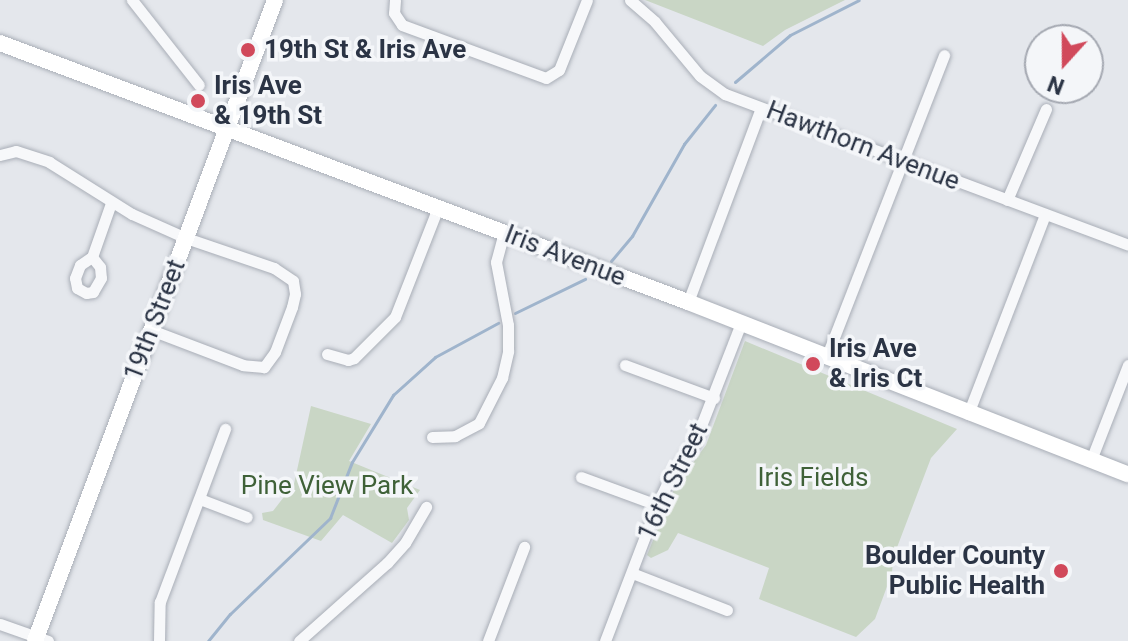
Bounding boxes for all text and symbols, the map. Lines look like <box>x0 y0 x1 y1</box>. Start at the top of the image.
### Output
north arrow <box>1024 24 1104 104</box>
place label: 19th St & Iris Ave <box>264 34 466 66</box>
marker: 19th St & Iris Ave <box>239 41 257 59</box>
place label: Iris Ave & 19th St <box>214 70 322 132</box>
text: N <box>1044 71 1068 99</box>
marker: Iris Ave & 19th St <box>189 92 207 110</box>
street label: Hawthorn Avenue <box>762 95 964 197</box>
street label: Iris Avenue <box>500 219 630 293</box>
street label: 19th Street <box>118 255 192 385</box>
place label: Iris Ave & Iris Ct <box>829 333 922 394</box>
marker: Iris Ave & Iris Ct <box>804 355 822 373</box>
street label: 16th Street <box>631 418 715 546</box>
park label: Iris Fields <box>758 462 868 494</box>
park label: Pine View Park <box>241 470 413 502</box>
place label: Boulder County Public Health <box>865 540 1045 602</box>
marker: Boulder County Public Health <box>1052 562 1070 580</box>

